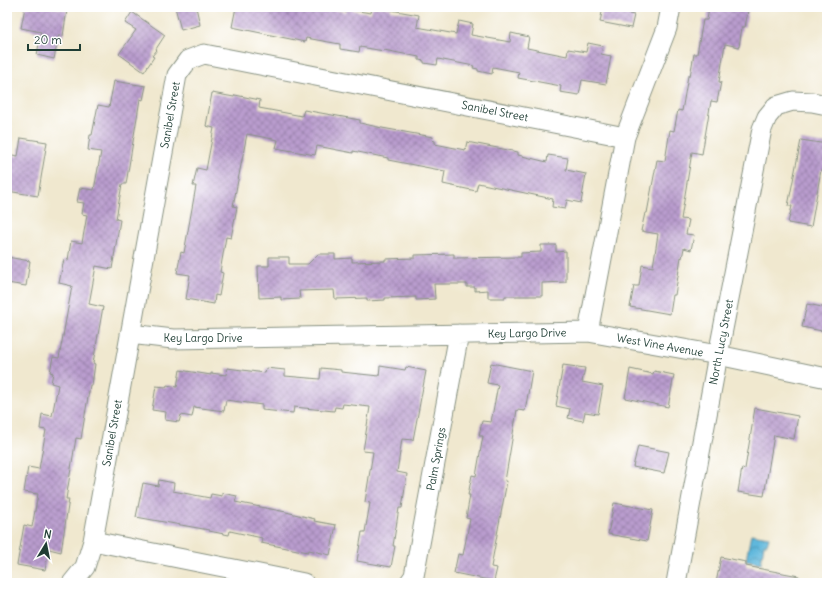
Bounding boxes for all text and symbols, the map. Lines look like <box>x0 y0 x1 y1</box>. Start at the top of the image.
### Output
scale bar <box>28 26 80 52</box>
text: 20 m <box>34 32 62 47</box>
street label: Sanibel Street <box>157 80 183 150</box>
street label: Sanibel Street <box>460 98 530 124</box>
street label: North Lucy Street <box>706 298 736 386</box>
street label: Key Largo Drive <box>487 325 567 341</box>
street label: West Vine Avenue <box>615 330 705 360</box>
street label: Key Largo Drive <box>164 331 242 345</box>
street label: Sanibel Street <box>99 398 125 468</box>
street label: Palm Springs <box>424 426 448 492</box>
north arrow <box>26 524 66 564</box>
text: N <box>43 527 53 542</box>

